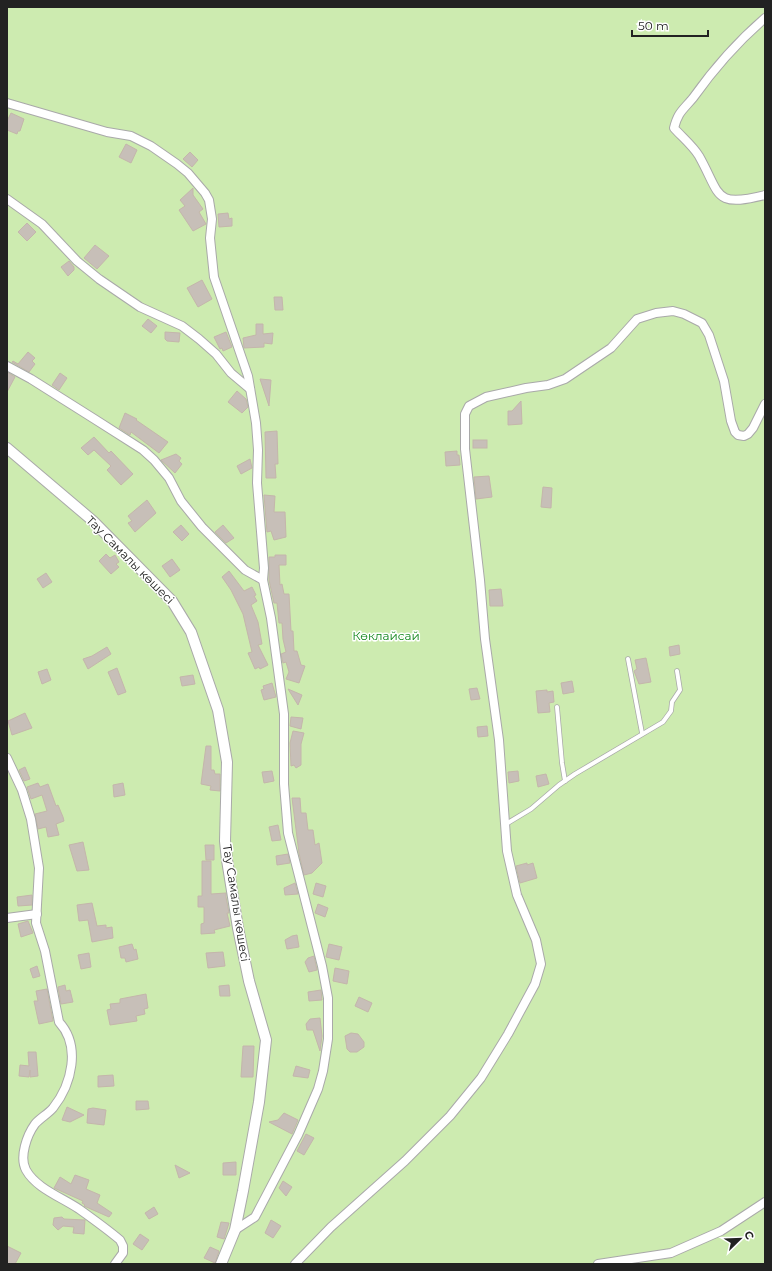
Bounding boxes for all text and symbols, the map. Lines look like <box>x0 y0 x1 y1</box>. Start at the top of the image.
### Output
scale bar <box>632 12 708 38</box>
text: 50 m <box>638 18 669 33</box>
street label: Тау Самалы көшесі <box>83 512 178 607</box>
park label: Көклайсай <box>352 628 420 643</box>
street label: Тау Самалы көшесі <box>220 843 253 963</box>
north arrow <box>720 1219 760 1259</box>
text: С <box>741 1229 757 1242</box>

